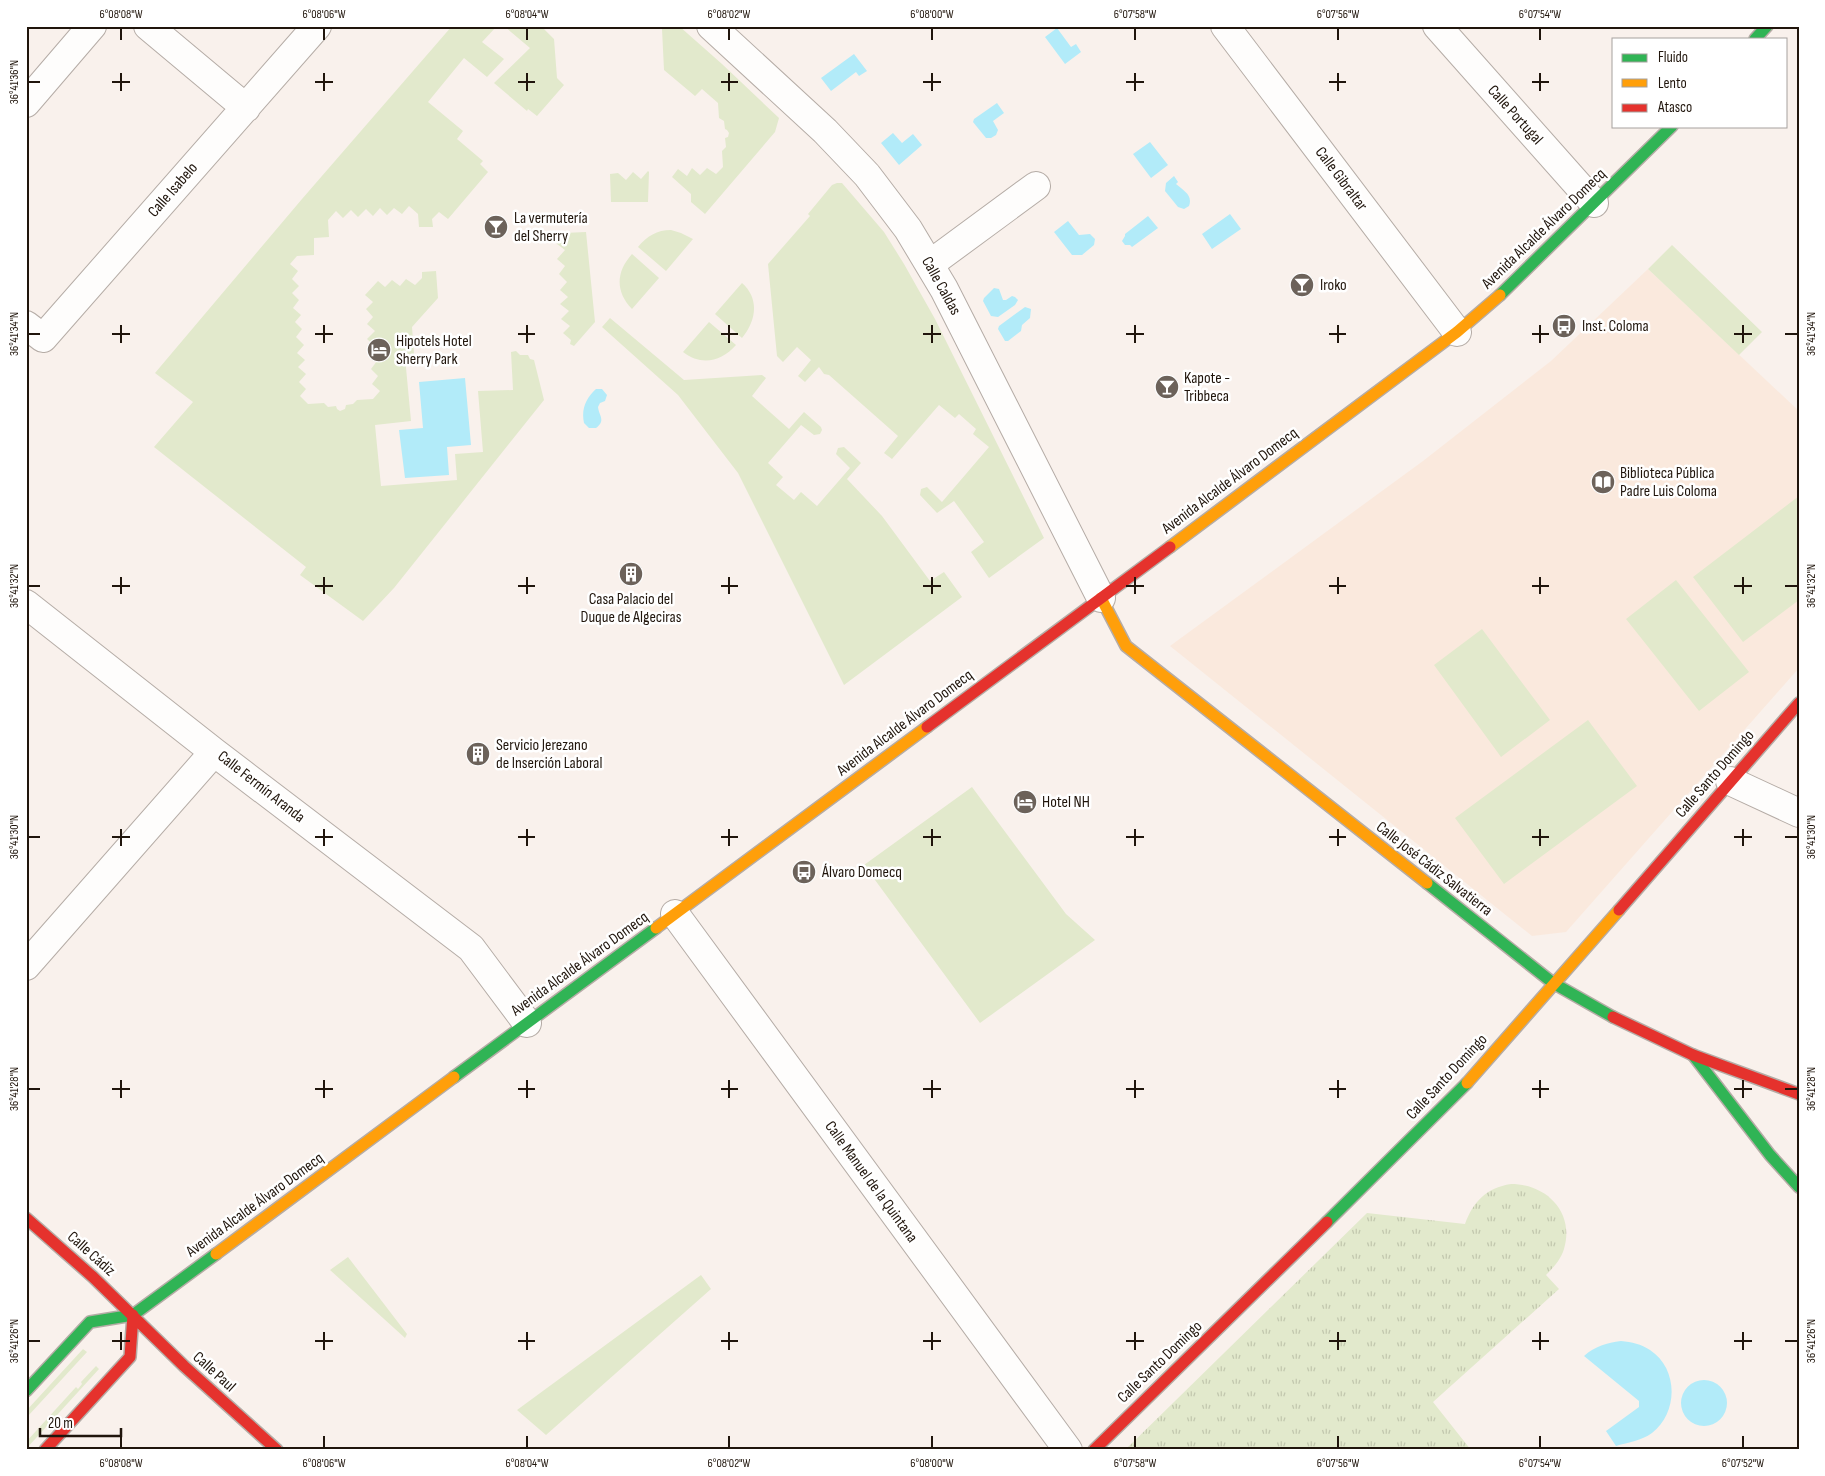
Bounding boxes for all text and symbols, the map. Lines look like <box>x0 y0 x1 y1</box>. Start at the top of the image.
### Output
text: 6°08'08"W <box>99 7 143 22</box>
text: 6°08'06"W <box>302 7 346 22</box>
text: 6°08'04"W <box>506 7 549 22</box>
text: 6°08'02"W <box>708 7 751 22</box>
text: 6°08'00"W <box>910 7 954 22</box>
text: 6°07'58"W <box>1114 7 1156 22</box>
text: 6°07'56"W <box>1317 7 1359 22</box>
text: 6°07'54"W <box>1519 7 1561 22</box>
legend <box>1612 38 1788 128</box>
text: Fluido <box>1658 48 1688 67</box>
text: 36°41'36"N <box>7 60 22 104</box>
text: Lento <box>1658 74 1687 93</box>
street label: Calle Portugal <box>1483 81 1547 149</box>
text: Atasco <box>1657 98 1692 117</box>
street label: Calle Gibraltar <box>1311 143 1371 215</box>
street label: Calle Isabelo <box>144 159 202 221</box>
street label: Avenida Alcalde Álvaro Domecq <box>1477 165 1610 294</box>
place label: La vermutería del Sherry <box>514 209 588 246</box>
bar icon: La vermutería del Sherry <box>483 214 509 240</box>
street label: Calle Caldas <box>917 254 965 319</box>
bar icon: Iroko <box>1289 272 1315 298</box>
place label: Iroko <box>1320 276 1347 295</box>
text: 36°41'34"N <box>7 312 22 356</box>
text: 36°41'34"N <box>1804 312 1819 356</box>
bus stop icon: Inst. Coloma <box>1551 313 1577 339</box>
place label: Inst. Coloma <box>1582 317 1649 336</box>
place label: Hipotels Hotel Sherry Park <box>396 332 472 369</box>
hotel icon: Hipotels Hotel Sherry Park <box>366 337 392 363</box>
place label: Kapote - Tribbeca <box>1184 369 1230 406</box>
bar icon: Kapote - Tribbeca <box>1154 374 1180 400</box>
street label: Avenida Alcalde Álvaro Domecq <box>1158 424 1302 539</box>
place label: Biblioteca Pública Padre Luis Coloma <box>1620 464 1717 501</box>
library icon: Biblioteca Pública Padre Luis Coloma <box>1590 469 1616 495</box>
building icon: Casa Palacio del Duque de Algeciras <box>618 561 644 587</box>
text: 36°41'32"N <box>7 564 22 608</box>
text: 36°41'32"N <box>1804 564 1819 608</box>
place label: Casa Palacio del Duque de Algeciras <box>581 590 682 627</box>
street label: Avenida Alcalde Álvaro Domecq <box>833 666 977 781</box>
street label: Calle Santo Domingo <box>1672 726 1758 822</box>
place label: Servicio Jerezano de Inserción Laboral <box>496 736 603 773</box>
building icon: Servicio Jerezano de Inserción Laboral <box>465 741 491 767</box>
street label: Calle Fermín Aranda <box>214 747 308 827</box>
hotel icon: Hotel NH <box>1012 789 1038 815</box>
place label: Hotel NH <box>1042 793 1090 812</box>
text: 36°41'30"N <box>7 815 22 859</box>
text: 36°41'30"N <box>1804 815 1819 859</box>
street label: Calle José Cádiz Salvatierra <box>1372 818 1496 920</box>
bus stop icon: Álvaro Domecq <box>791 859 817 885</box>
place label: Álvaro Domecq <box>821 863 902 882</box>
street label: Avenida Alcalde Álvaro Domecq <box>507 908 652 1021</box>
street label: Calle Santo Domingo <box>1403 1030 1491 1124</box>
text: 36°41'28"N <box>7 1067 22 1111</box>
text: 36°41'28"N <box>1804 1067 1819 1111</box>
street label: Calle Manuel de la Quintana <box>821 1118 921 1246</box>
street label: Avenida Alcalde Álvaro Domecq <box>182 1149 327 1262</box>
street label: Calle Cádiz <box>63 1228 119 1281</box>
street label: Calle Santo Domingo <box>1114 1317 1206 1407</box>
text: 36°41'26"N <box>7 1319 22 1363</box>
text: 36°41'26"N <box>1804 1319 1819 1363</box>
street label: Calle Paul <box>189 1348 239 1396</box>
scale bar <box>40 1406 121 1438</box>
text: 20 m <box>48 1414 73 1433</box>
text: 6°08'08"W <box>99 1456 143 1471</box>
text: 6°08'06"W <box>302 1456 346 1471</box>
text: 6°08'04"W <box>506 1456 549 1471</box>
text: 6°08'02"W <box>708 1456 751 1471</box>
text: 6°08'00"W <box>910 1456 954 1471</box>
text: 6°07'58"W <box>1114 1456 1156 1471</box>
text: 6°07'56"W <box>1317 1456 1359 1471</box>
text: 6°07'54"W <box>1519 1456 1561 1471</box>
text: 6°07'52"W <box>1722 1456 1764 1471</box>

